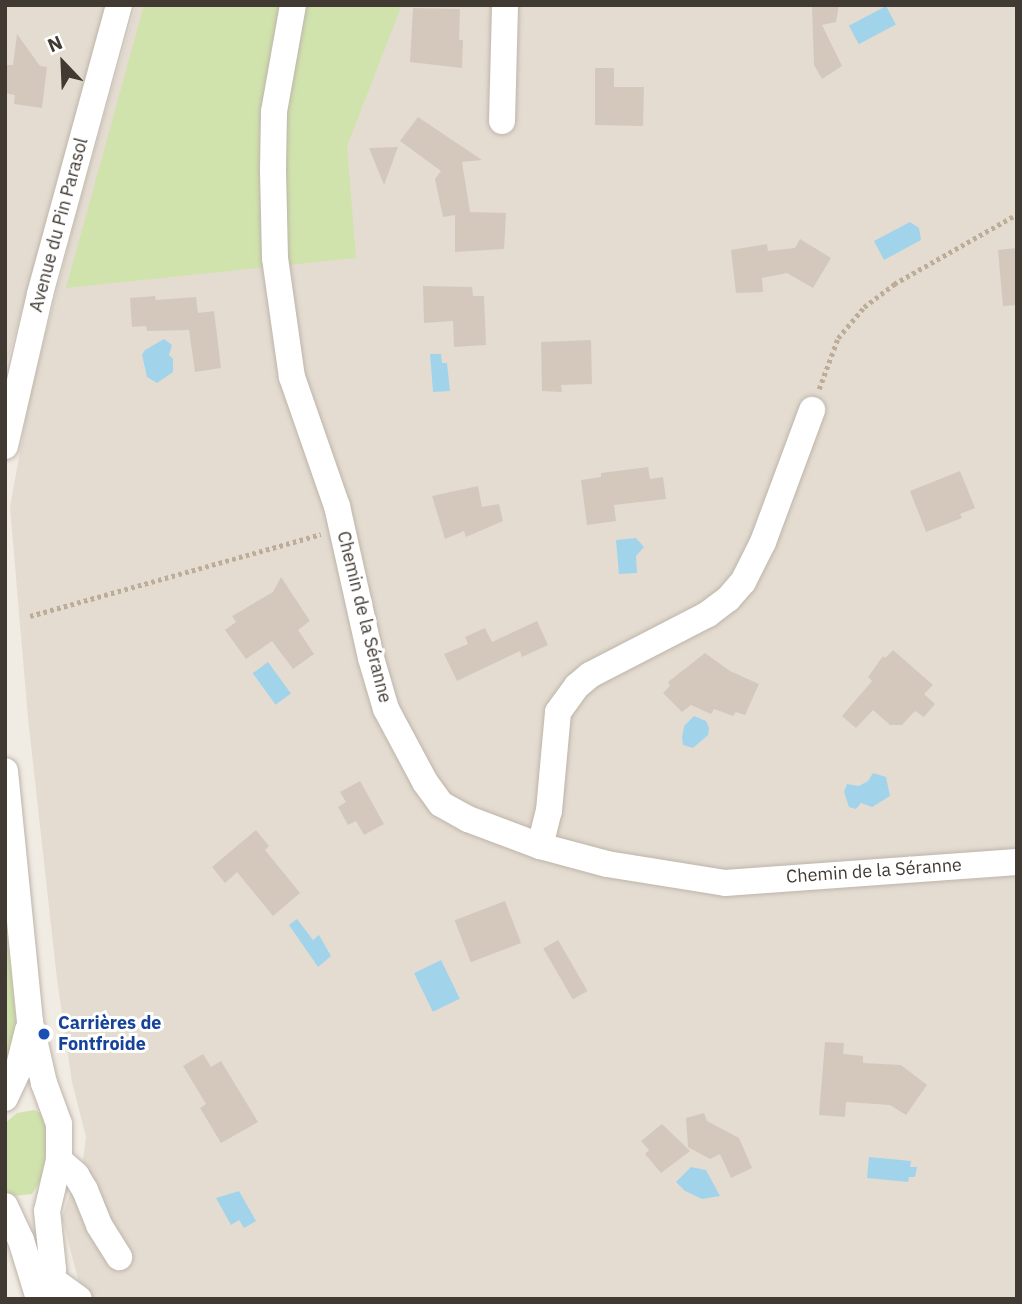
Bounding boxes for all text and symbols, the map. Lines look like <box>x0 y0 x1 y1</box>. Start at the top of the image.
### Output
north arrow <box>28 28 98 98</box>
text: N <box>44 30 66 57</box>
street label: Avenue du Pin Parasol <box>25 136 93 314</box>
street label: Chemin de la Séranne <box>332 529 396 705</box>
street label: Chemin de la Séranne <box>785 854 963 888</box>
place label: Carrières de Fontfroide <box>58 1013 161 1056</box>
marker: Carrières de Fontfroide <box>36 1026 52 1042</box>

